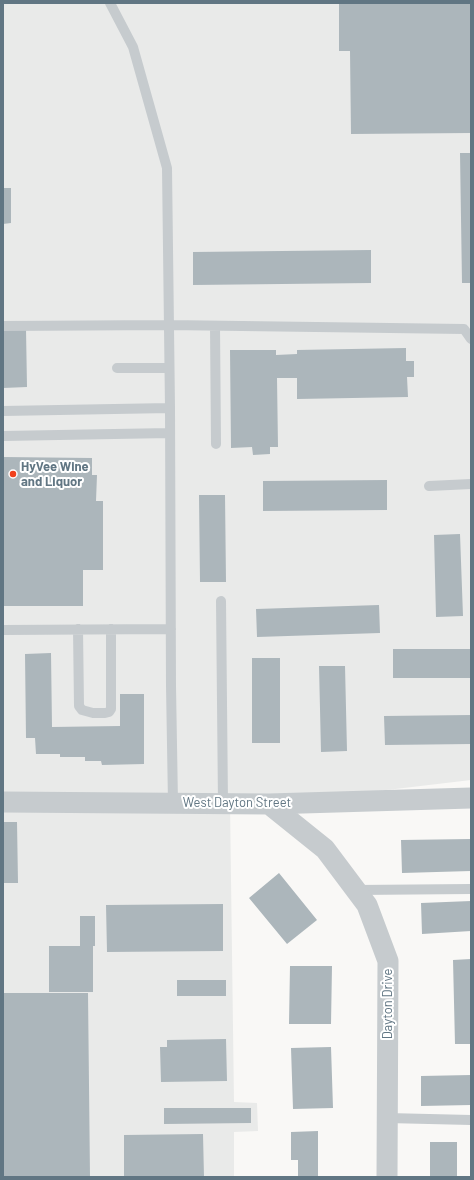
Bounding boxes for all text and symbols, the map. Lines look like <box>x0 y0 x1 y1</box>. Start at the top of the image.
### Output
place label: HyVee Wine and Liquor <box>21 459 89 490</box>
marker: HyVee Wine and Liquor <box>8 469 18 479</box>
street label: West Dayton Street <box>183 795 291 811</box>
street label: Dayton Drive <box>380 969 396 1039</box>

